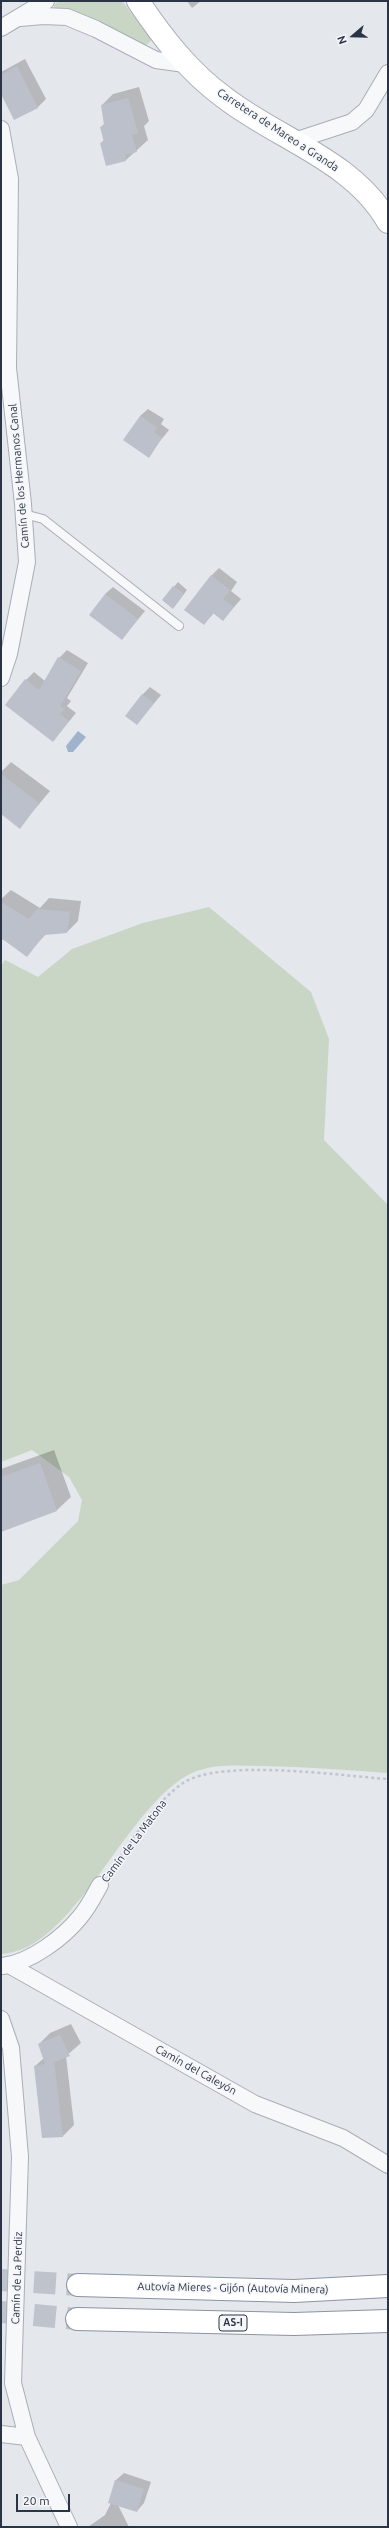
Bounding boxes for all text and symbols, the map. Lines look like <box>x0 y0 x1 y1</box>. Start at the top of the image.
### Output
north arrow <box>333 16 373 56</box>
text: N <box>335 34 349 46</box>
street label: Carretera de Mareo a Granda <box>215 86 341 174</box>
street label: Camín de los Hermanos Canal <box>6 403 32 549</box>
street label: Camín de La Matona <box>99 1797 169 1885</box>
street label: Camín del Caleyón <box>153 2042 239 2098</box>
street label: Camín de La Perdiz <box>9 2231 25 2325</box>
street label: Autovía Mieres - Gijón (Autovía Minera) <box>137 2280 329 2296</box>
road number: AS-I <box>219 2315 247 2331</box>
scale bar <box>18 2486 72 2512</box>
text: 20 m <box>23 2494 50 2507</box>

